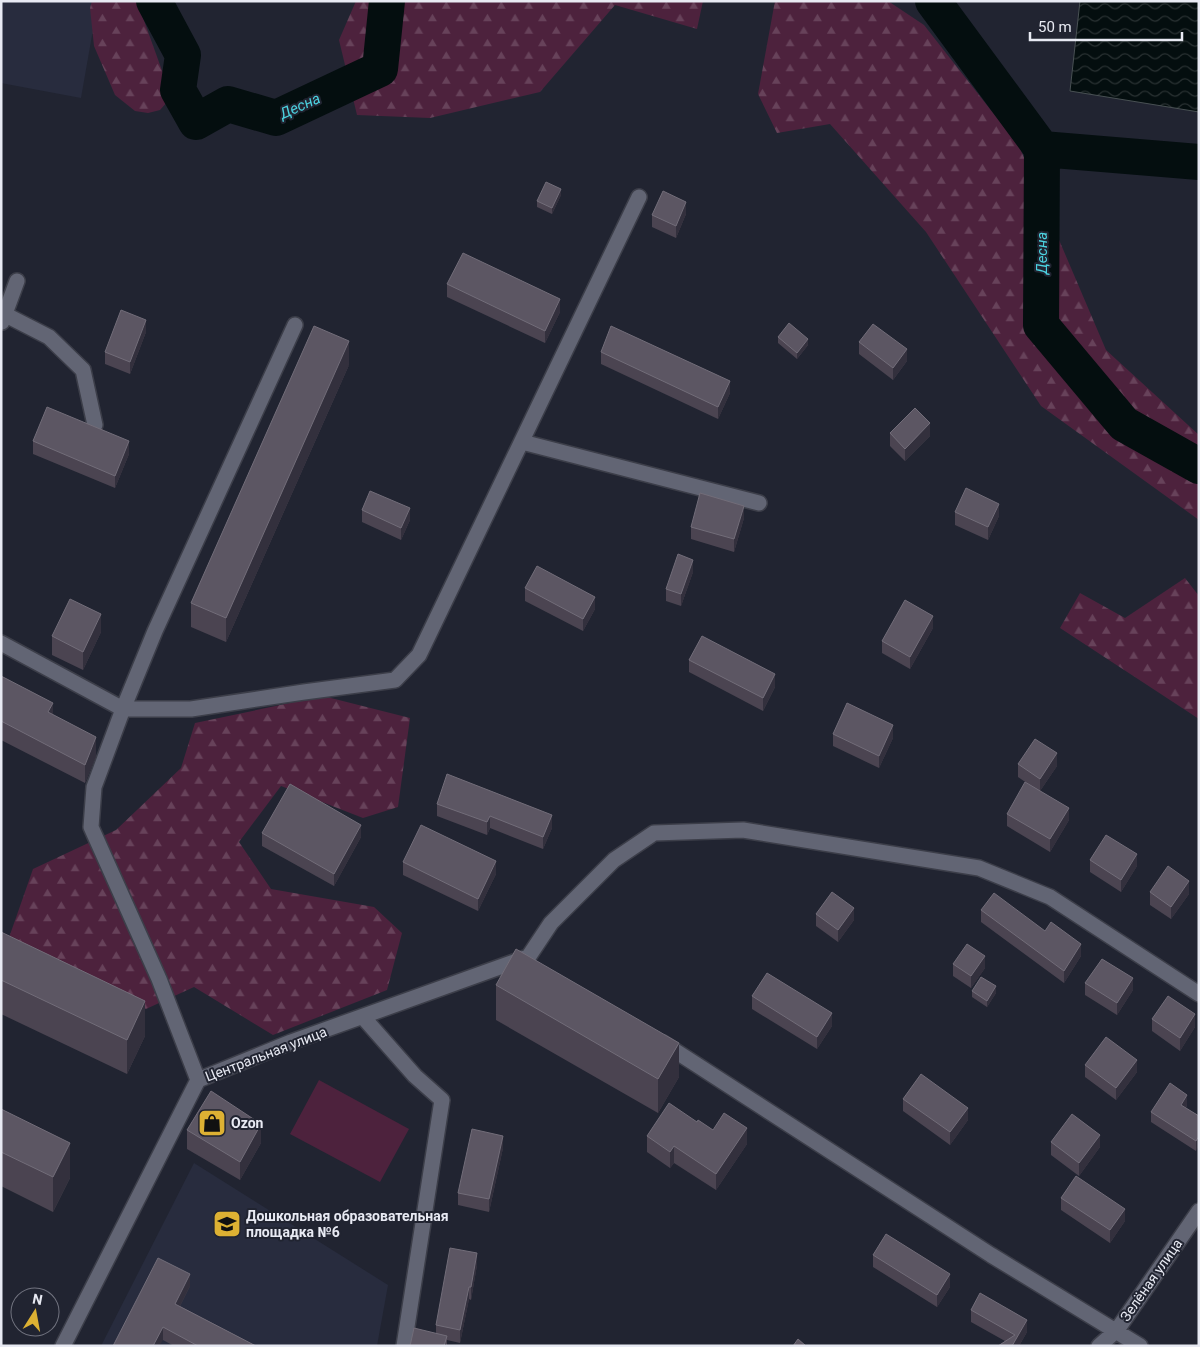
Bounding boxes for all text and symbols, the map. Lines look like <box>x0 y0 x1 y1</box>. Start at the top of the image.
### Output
scale bar <box>1030 10 1182 42</box>
text: 50 m <box>1038 18 1072 36</box>
water label: Десна <box>276 89 323 123</box>
water label: Десна <box>1033 232 1051 275</box>
street label: Центральная улица <box>203 1023 329 1085</box>
shop icon: Ozon <box>197 1108 227 1138</box>
place label: Ozon <box>231 1115 264 1131</box>
place label: Дошкольная образовательная площадка №6 <box>246 1208 449 1240</box>
school or university icon: Дошкольная образовательная площадка №6 <box>212 1209 242 1239</box>
street label: Зелёная улица <box>1117 1236 1185 1324</box>
north arrow <box>10 1287 60 1337</box>
text: N <box>31 1290 44 1308</box>

